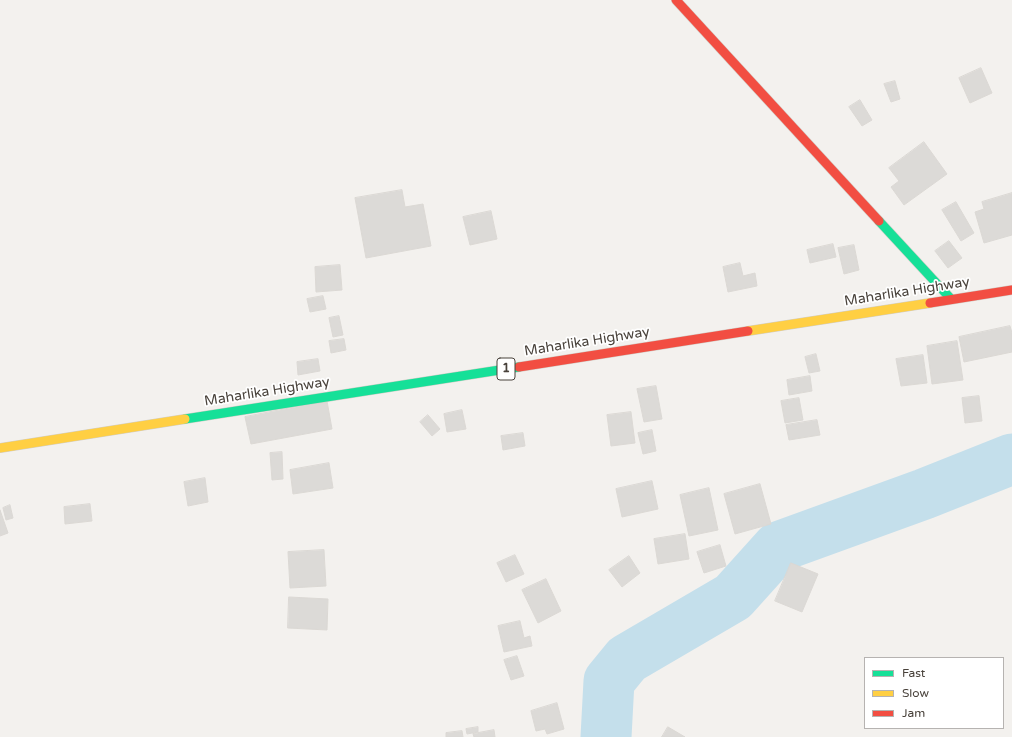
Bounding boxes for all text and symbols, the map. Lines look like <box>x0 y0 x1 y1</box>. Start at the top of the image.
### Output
street label: Maharlika Highway <box>843 274 971 310</box>
street label: Maharlika Highway <box>523 324 651 360</box>
road number: 1 <box>497 358 515 380</box>
street label: Maharlika Highway <box>203 374 331 410</box>
legend <box>864 657 1004 729</box>
text: Fast <box>902 666 925 680</box>
text: Slow <box>902 686 929 700</box>
text: Jam <box>902 706 925 720</box>

